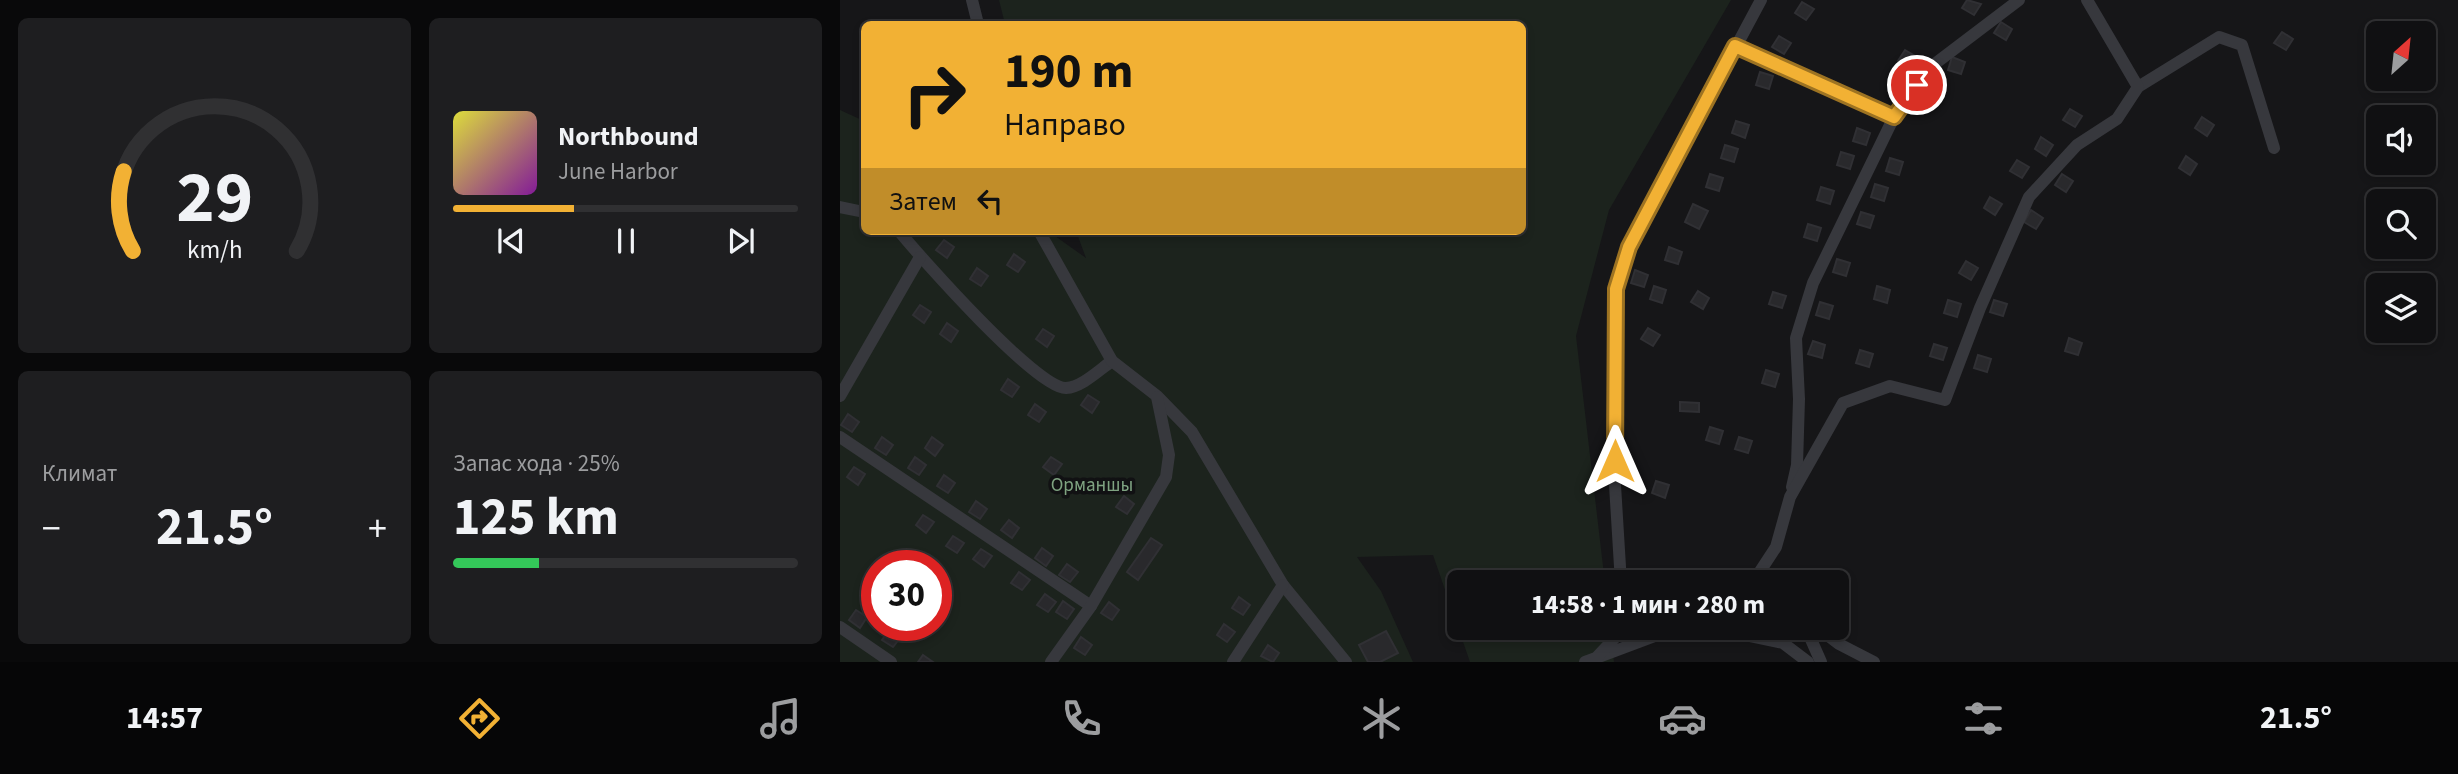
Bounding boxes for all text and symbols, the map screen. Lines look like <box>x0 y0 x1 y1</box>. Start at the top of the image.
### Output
north arrow <box>2366 21 2436 91</box>
map controls <box>2366 21 2436 343</box>
text: 190 m <box>1004 37 1133 107</box>
icon: right <box>889 49 980 140</box>
pin <box>1887 55 1947 115</box>
icon: arrive <box>1898 66 1936 104</box>
text: Направо <box>1004 102 1126 148</box>
button: sound <box>2366 105 2436 175</box>
text: Northbound <box>558 118 699 155</box>
text: 29 <box>176 147 253 251</box>
text: June Harbor <box>558 155 678 188</box>
icon: left <box>971 182 1009 220</box>
text: Затем <box>889 183 957 220</box>
button: search <box>2366 189 2436 259</box>
icon: previous <box>492 222 530 260</box>
icon: pause <box>607 222 645 260</box>
icon: next <box>722 222 760 260</box>
text: km/h <box>187 232 242 268</box>
button: layers <box>2366 273 2436 343</box>
position arrow <box>1578 424 1652 498</box>
text: Запас хода · 25% <box>453 447 620 480</box>
text: Климат <box>42 457 117 490</box>
park label: Орманшы <box>1051 472 1133 499</box>
text: 125 km <box>453 481 619 555</box>
text: 21.5° <box>156 491 273 565</box>
text: − <box>42 502 61 556</box>
text: + <box>368 502 387 556</box>
speed limit sign: 30 <box>861 550 952 641</box>
text: 14:58 · 1 мин · 280 m <box>1531 586 1765 623</box>
icon: directions <box>455 694 504 743</box>
icon: music <box>756 694 805 743</box>
icon: phone <box>1057 694 1106 743</box>
icon: climate <box>1357 694 1406 743</box>
icon: car <box>1658 694 1707 743</box>
icon: filters <box>1959 694 2008 743</box>
text: 14:57 <box>126 695 203 741</box>
text: 21.5° <box>2260 695 2332 741</box>

